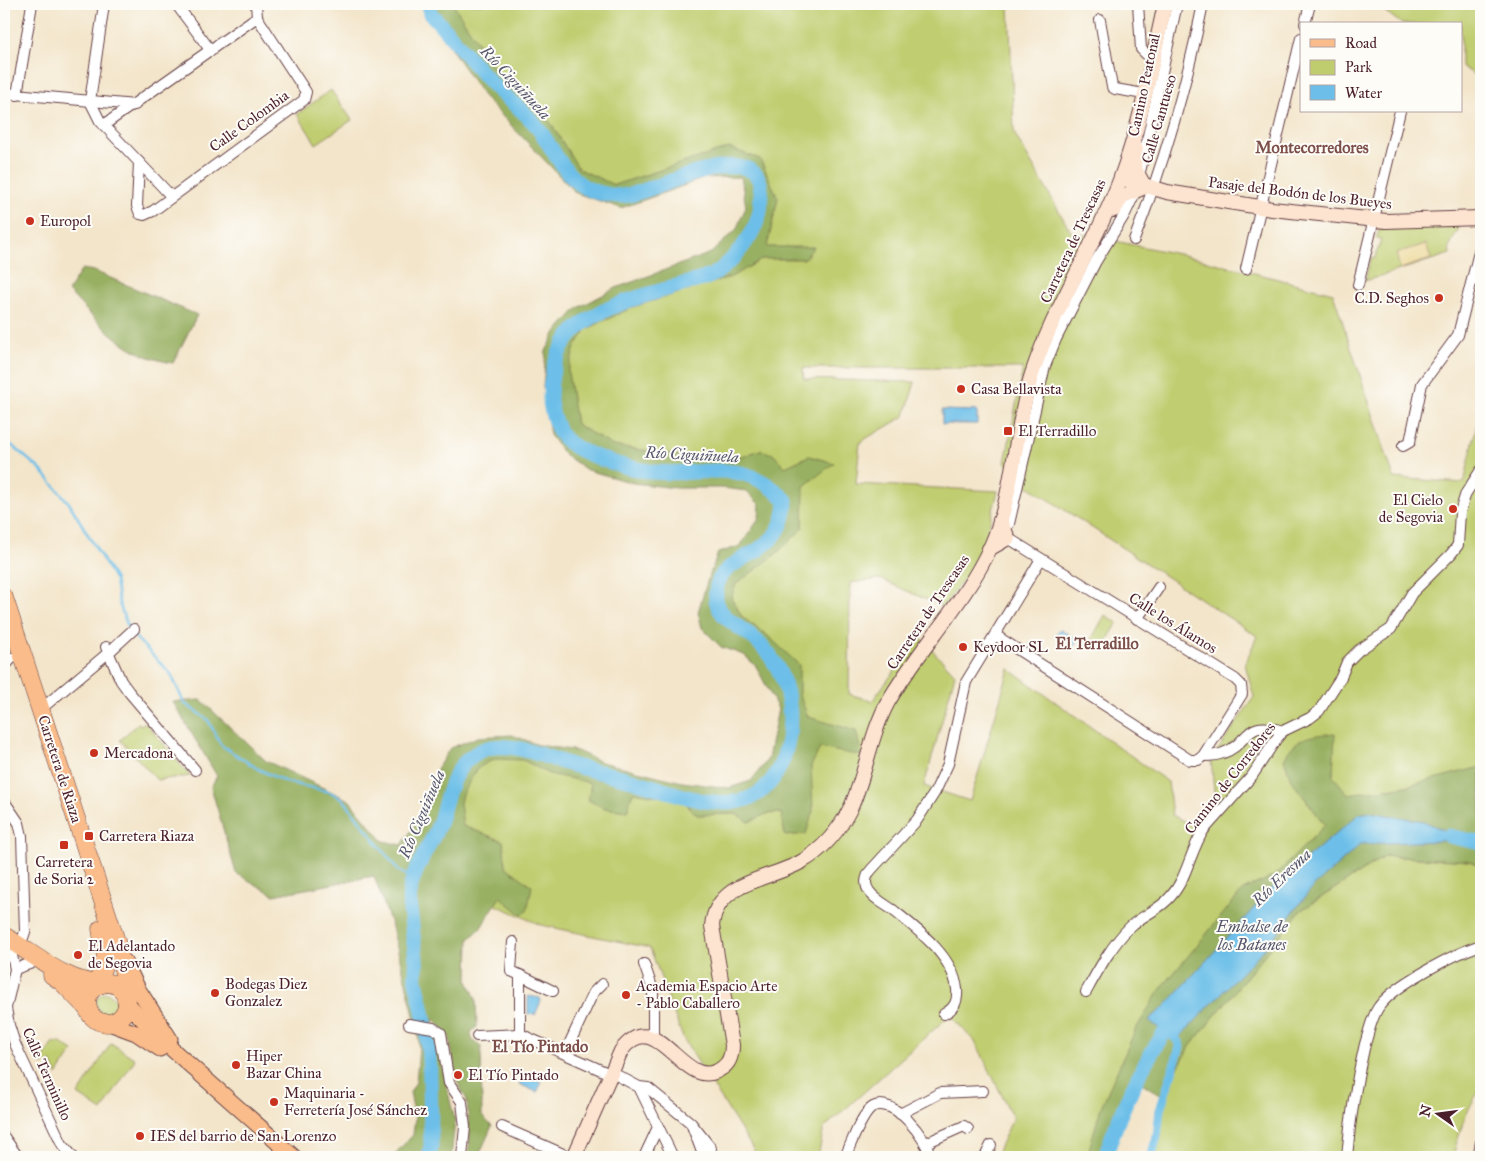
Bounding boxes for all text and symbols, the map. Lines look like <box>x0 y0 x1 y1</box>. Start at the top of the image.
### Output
legend <box>1300 22 1462 112</box>
street label: Camino Peatonal <box>1124 31 1164 138</box>
text: Road <box>1345 34 1377 52</box>
water label: Río Ciguiñuela <box>476 41 555 123</box>
text: Park <box>1345 58 1372 76</box>
street label: Calle Cantueso <box>1138 72 1180 165</box>
text: Water <box>1345 84 1382 102</box>
street label: Calle Colombia <box>206 86 293 156</box>
district label: Montecorredores <box>1255 138 1369 157</box>
street label: Pasaje del Bodón de los Bueyes <box>1207 173 1393 213</box>
street label: Carretera de Trescasas <box>1036 176 1110 306</box>
place label: Europol <box>40 212 92 230</box>
marker: Europol <box>24 215 36 227</box>
place label: C.D. Seghos <box>1355 289 1429 307</box>
marker: C.D. Seghos <box>1433 292 1445 304</box>
place label: Casa Bellavista <box>971 380 1062 398</box>
marker: Casa Bellavista <box>955 383 967 395</box>
place label: El Terradillo <box>1018 422 1097 440</box>
marker: El Terradillo <box>1002 425 1014 437</box>
water label: Río Ciguiñuela <box>644 443 740 466</box>
place label: El Cielo de Segovia <box>1379 491 1444 526</box>
marker: El Cielo de Segovia <box>1447 503 1459 515</box>
street label: Carretera de Trescasas <box>883 551 973 673</box>
street label: Calle los Álamos <box>1126 588 1221 657</box>
district label: El Terradillo <box>1055 634 1139 653</box>
place label: Keydoor SL <box>973 638 1048 656</box>
marker: Keydoor SL <box>957 641 969 653</box>
street label: Carretera de Riaza <box>34 713 86 826</box>
street label: Camino de Corredores <box>1181 718 1279 838</box>
place label: Mercadona <box>104 744 174 762</box>
marker: Mercadona <box>88 747 100 759</box>
water label: Río Ciguiñuela <box>394 767 449 862</box>
place label: Carretera Riaza <box>99 827 195 845</box>
marker: Carretera Riaza <box>83 830 95 842</box>
marker: Carretera de Soria 2 <box>58 839 70 851</box>
water label: Río Eresma <box>1247 844 1315 911</box>
place label: Carretera de Soria 2 <box>34 853 95 888</box>
water label: Embalse de los Batanes <box>1215 917 1289 954</box>
place label: El Adelantado de Segovia <box>88 937 175 972</box>
marker: El Adelantado de Segovia <box>72 949 84 961</box>
place label: Bodegas Diez Gonzalez <box>225 975 308 1010</box>
place label: Academia Espacio Arte - Pablo Caballero <box>635 977 777 1012</box>
marker: Bodegas Diez Gonzalez <box>209 987 221 999</box>
marker: Academia Espacio Arte - Pablo Caballero <box>620 989 632 1001</box>
street label: Calle Terminillo <box>18 1025 76 1124</box>
district label: El Tío Pintado <box>492 1037 588 1056</box>
place label: Hiper Bazar China <box>246 1047 322 1082</box>
marker: Hiper Bazar China <box>230 1059 242 1071</box>
place label: El Tío Pintado <box>468 1066 559 1084</box>
marker: El Tío Pintado <box>452 1069 464 1081</box>
place label: Maquinaria - Ferretería José Sánchez <box>284 1084 427 1120</box>
north arrow <box>1412 1088 1462 1138</box>
marker: Maquinaria - Ferretería José Sánchez <box>268 1096 280 1108</box>
text: N <box>1416 1103 1436 1119</box>
place label: IES del barrio de San Lorenzo <box>150 1127 337 1145</box>
marker: IES del barrio de San Lorenzo <box>134 1130 146 1142</box>

